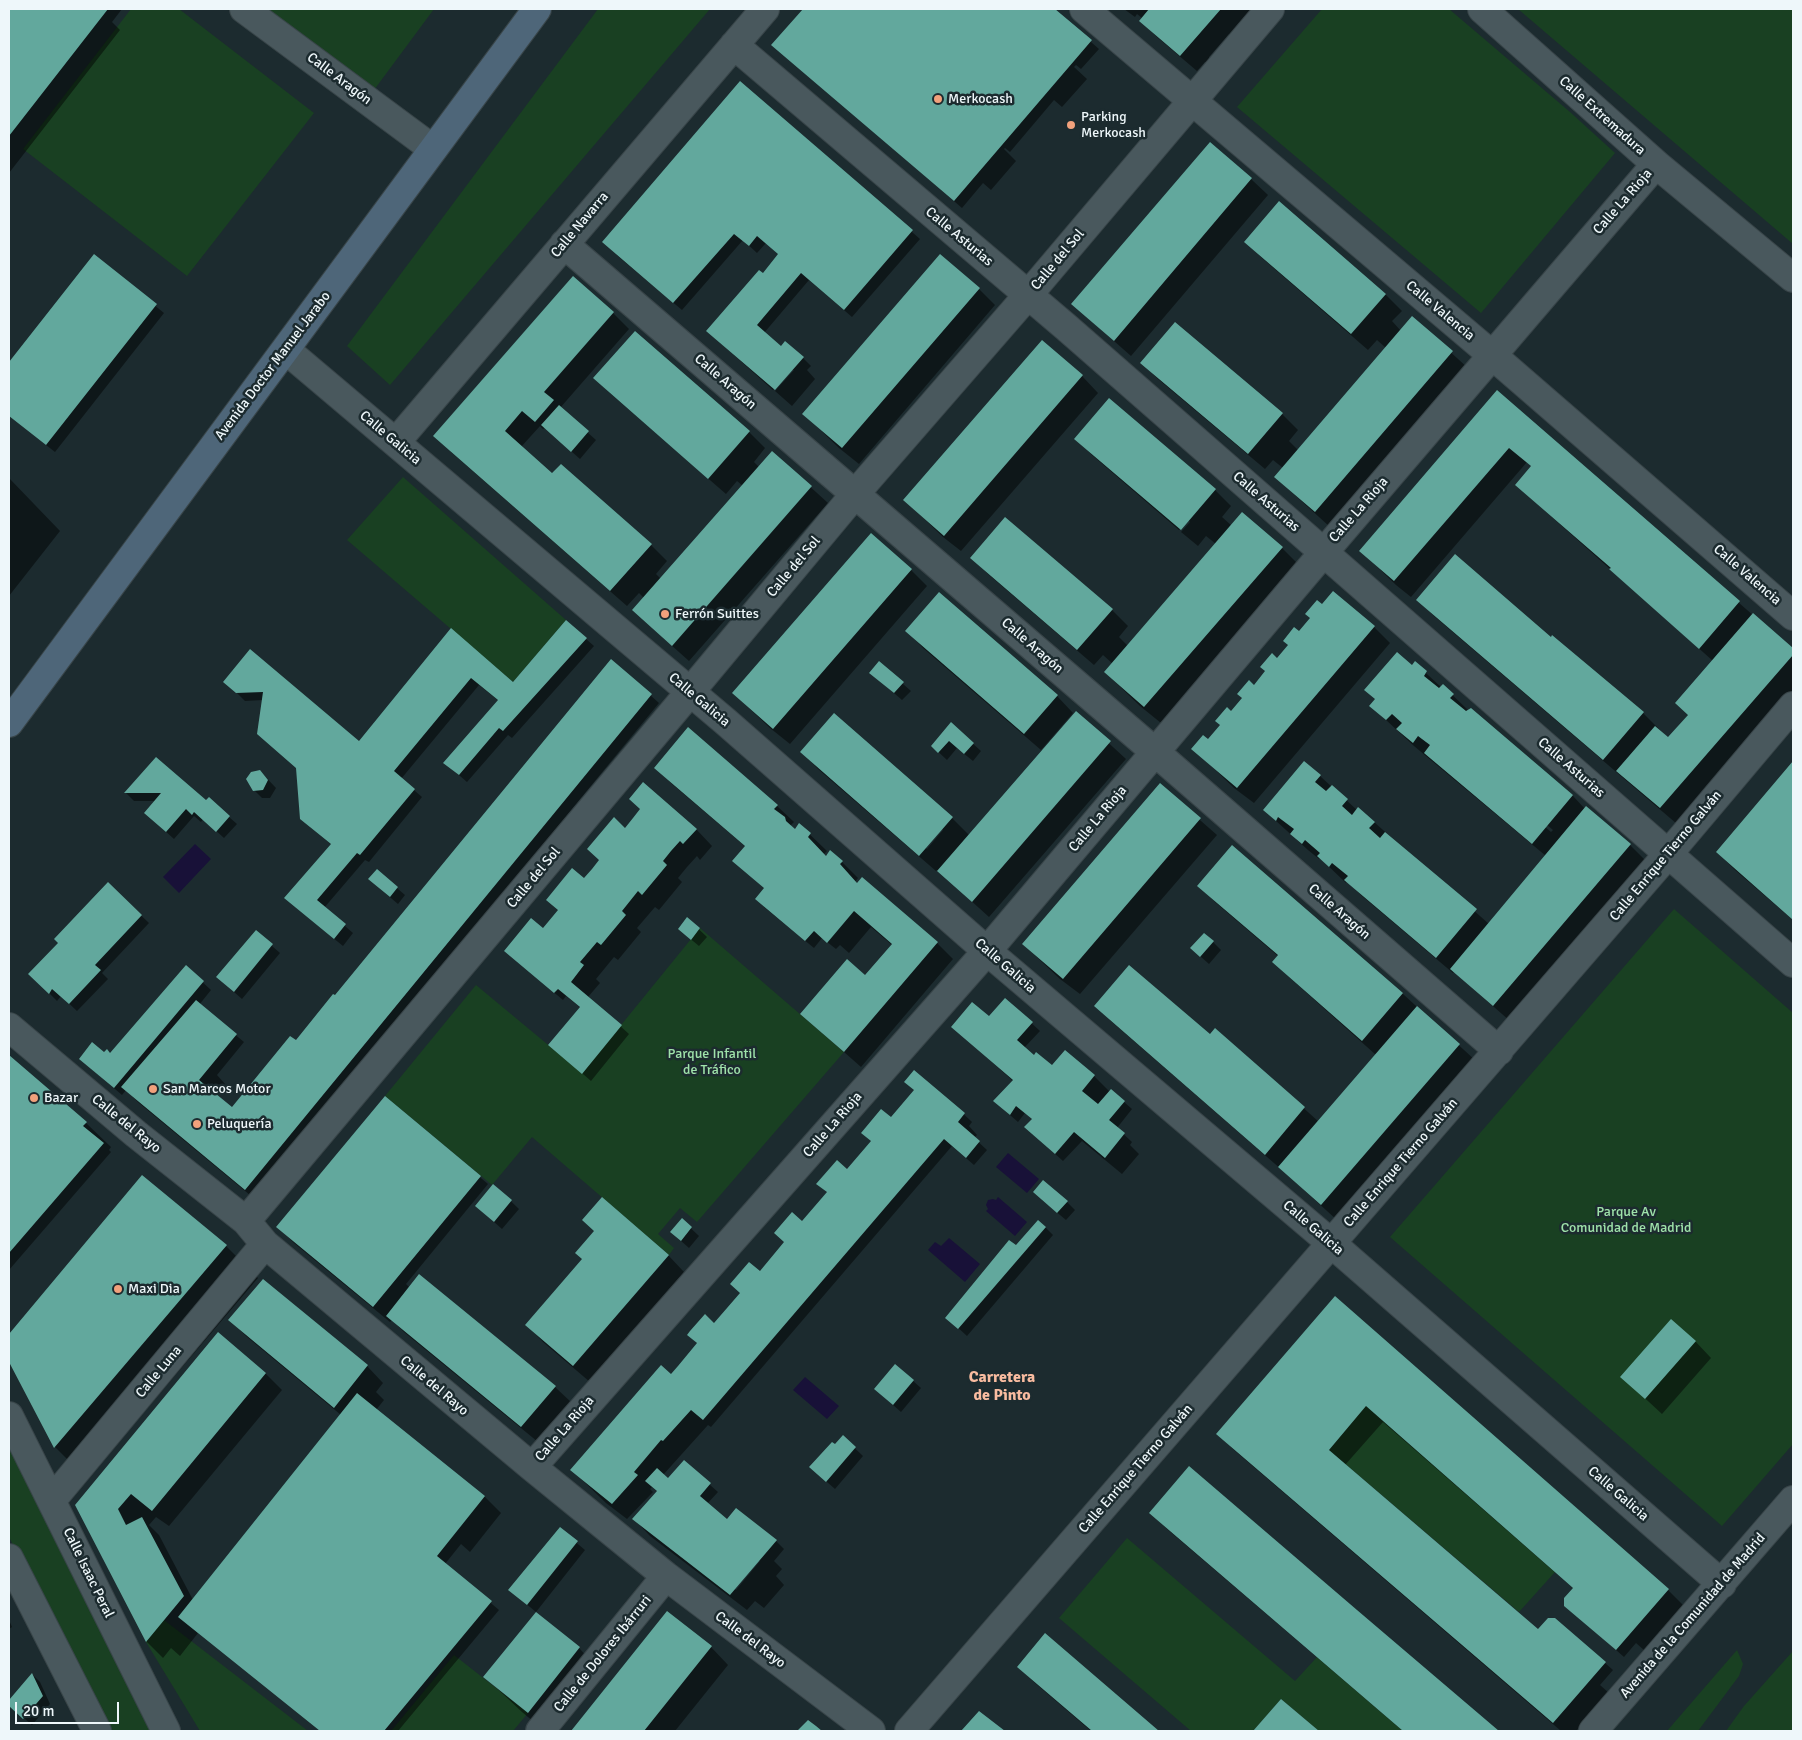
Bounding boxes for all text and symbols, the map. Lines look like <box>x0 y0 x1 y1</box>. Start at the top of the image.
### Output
street label: Calle Aragón <box>303 49 375 109</box>
street label: Calle Extremadura <box>1555 73 1649 159</box>
place label: Merkocash <box>948 91 1013 107</box>
marker: Merkocash <box>932 93 944 105</box>
place label: Parking Merkocash <box>1081 109 1146 142</box>
marker: Parking Merkocash <box>1065 119 1077 131</box>
street label: Calle La Rioja <box>1590 166 1656 238</box>
street label: Calle Navarra <box>548 189 612 261</box>
street label: Calle Asturias <box>922 204 996 270</box>
street label: Calle del Sol <box>1028 226 1088 294</box>
street label: Calle Valencia <box>1402 277 1478 345</box>
street label: Avenida Doctor Manuel Jarabo <box>212 288 334 444</box>
street label: Calle Aragón <box>691 351 759 413</box>
street label: Calle Galicia <box>356 407 424 469</box>
street label: Calle Asturias <box>1229 468 1303 536</box>
street label: Calle La Rioja <box>1326 474 1392 546</box>
street label: Calle del Sol <box>764 533 824 601</box>
street label: Calle Valencia <box>1710 541 1784 609</box>
place label: Ferrón Suittes <box>675 606 759 622</box>
marker: Ferrón Suittes <box>659 608 671 620</box>
street label: Calle Aragón <box>998 615 1066 677</box>
street label: Calle Galicia <box>665 669 733 731</box>
street label: Calle Asturias <box>1534 734 1608 802</box>
street label: Calle La Rioja <box>1065 782 1131 856</box>
street label: Calle Enrique Tierno Galván <box>1606 787 1726 925</box>
street label: Calle del Sol <box>504 844 564 912</box>
street label: Calle Aragón <box>1305 881 1373 943</box>
street label: Calle Galicia <box>971 935 1039 997</box>
park label: Parque Infantil de Tráfico <box>668 1046 756 1078</box>
place label: San Marcos Motor <box>163 1081 271 1097</box>
marker: San Marcos Motor <box>147 1083 159 1095</box>
street label: Calle La Rioja <box>800 1089 866 1161</box>
place label: Bazar <box>44 1090 78 1106</box>
street label: Calle del Rayo <box>88 1091 164 1157</box>
marker: Bazar <box>28 1092 40 1104</box>
street label: Calle Enrique Tierno Galván <box>1340 1095 1462 1231</box>
place label: Peluquería <box>207 1116 271 1132</box>
marker: Peluquería <box>191 1118 203 1130</box>
street label: Calle Galicia <box>1279 1197 1347 1259</box>
park label: Parque Av Comunidad de Madrid <box>1561 1204 1691 1236</box>
place label: Maxi Dia <box>128 1281 180 1297</box>
marker: Maxi Dia <box>112 1283 124 1295</box>
street label: Calle Luna <box>132 1343 186 1401</box>
street label: Calle del Rayo <box>396 1353 472 1419</box>
district label: Carretera de Pinto <box>969 1368 1035 1406</box>
street label: Calle La Rioja <box>532 1393 598 1465</box>
street label: Calle Enrique Tierno Galván <box>1075 1401 1197 1537</box>
street label: Calle Galicia <box>1584 1463 1652 1525</box>
street label: Calle Isaac Peral <box>59 1525 117 1621</box>
street label: Avenida de la Comunidad de Madrid <box>1617 1530 1769 1702</box>
street label: Calle de Dolores Ibárruri <box>551 1592 655 1716</box>
street label: Calle del Rayo <box>711 1608 789 1672</box>
scale bar <box>18 1692 121 1724</box>
text: 20 m <box>23 1702 54 1720</box>

